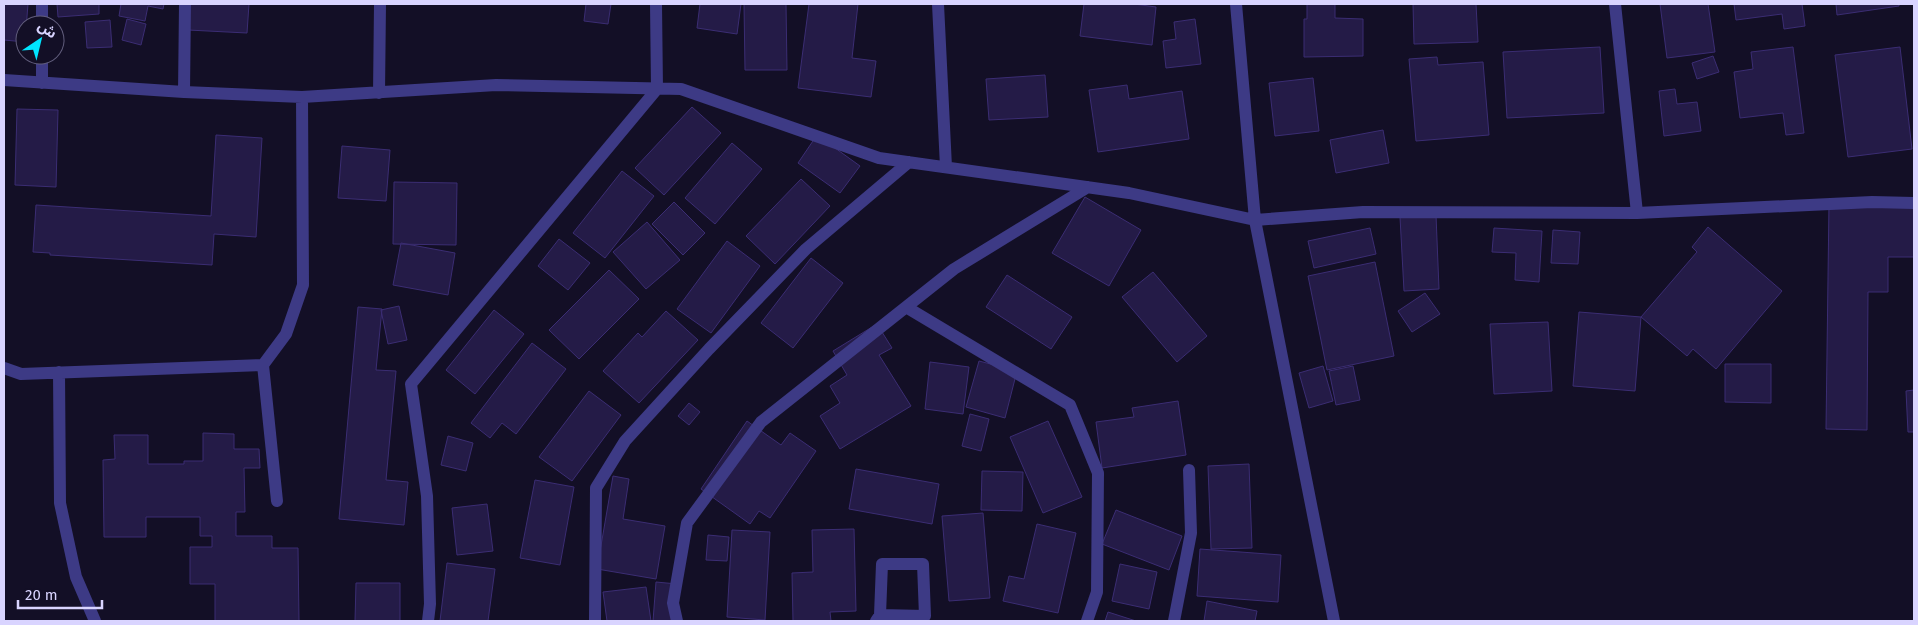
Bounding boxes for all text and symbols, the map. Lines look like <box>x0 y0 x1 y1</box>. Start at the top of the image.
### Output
north arrow <box>15 15 65 65</box>
text: ش <box>34 17 60 42</box>
scale bar <box>18 578 101 610</box>
text: 20 m <box>25 586 58 604</box>

